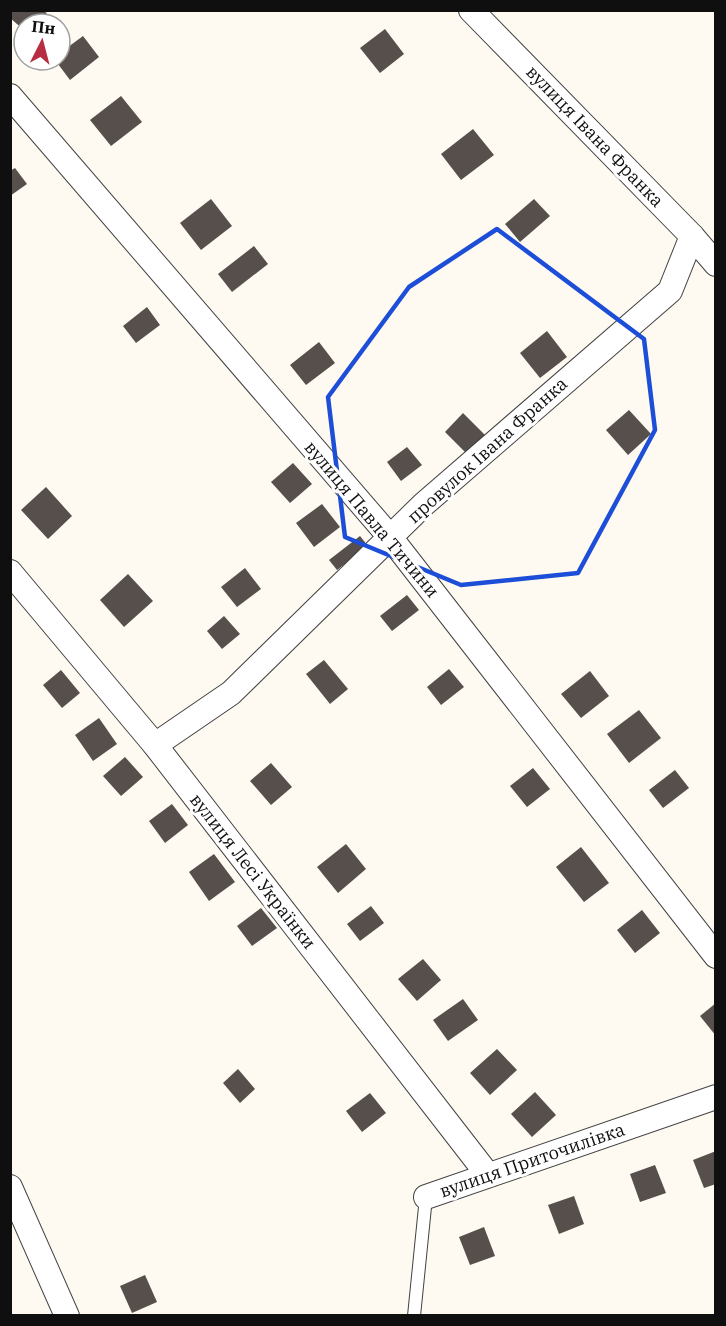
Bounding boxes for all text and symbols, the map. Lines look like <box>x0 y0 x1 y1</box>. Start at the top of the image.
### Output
north arrow <box>12 12 72 72</box>
text: Пн <box>31 16 57 38</box>
street label: вулиця Івана Франка <box>521 60 669 212</box>
street label: провулок Івана Франка <box>402 372 572 528</box>
street label: вулиця Павла Тичини <box>300 436 444 602</box>
street label: вулиця Лесі Українки <box>185 789 321 953</box>
street label: вулиця Приточилівка <box>436 1117 628 1203</box>

